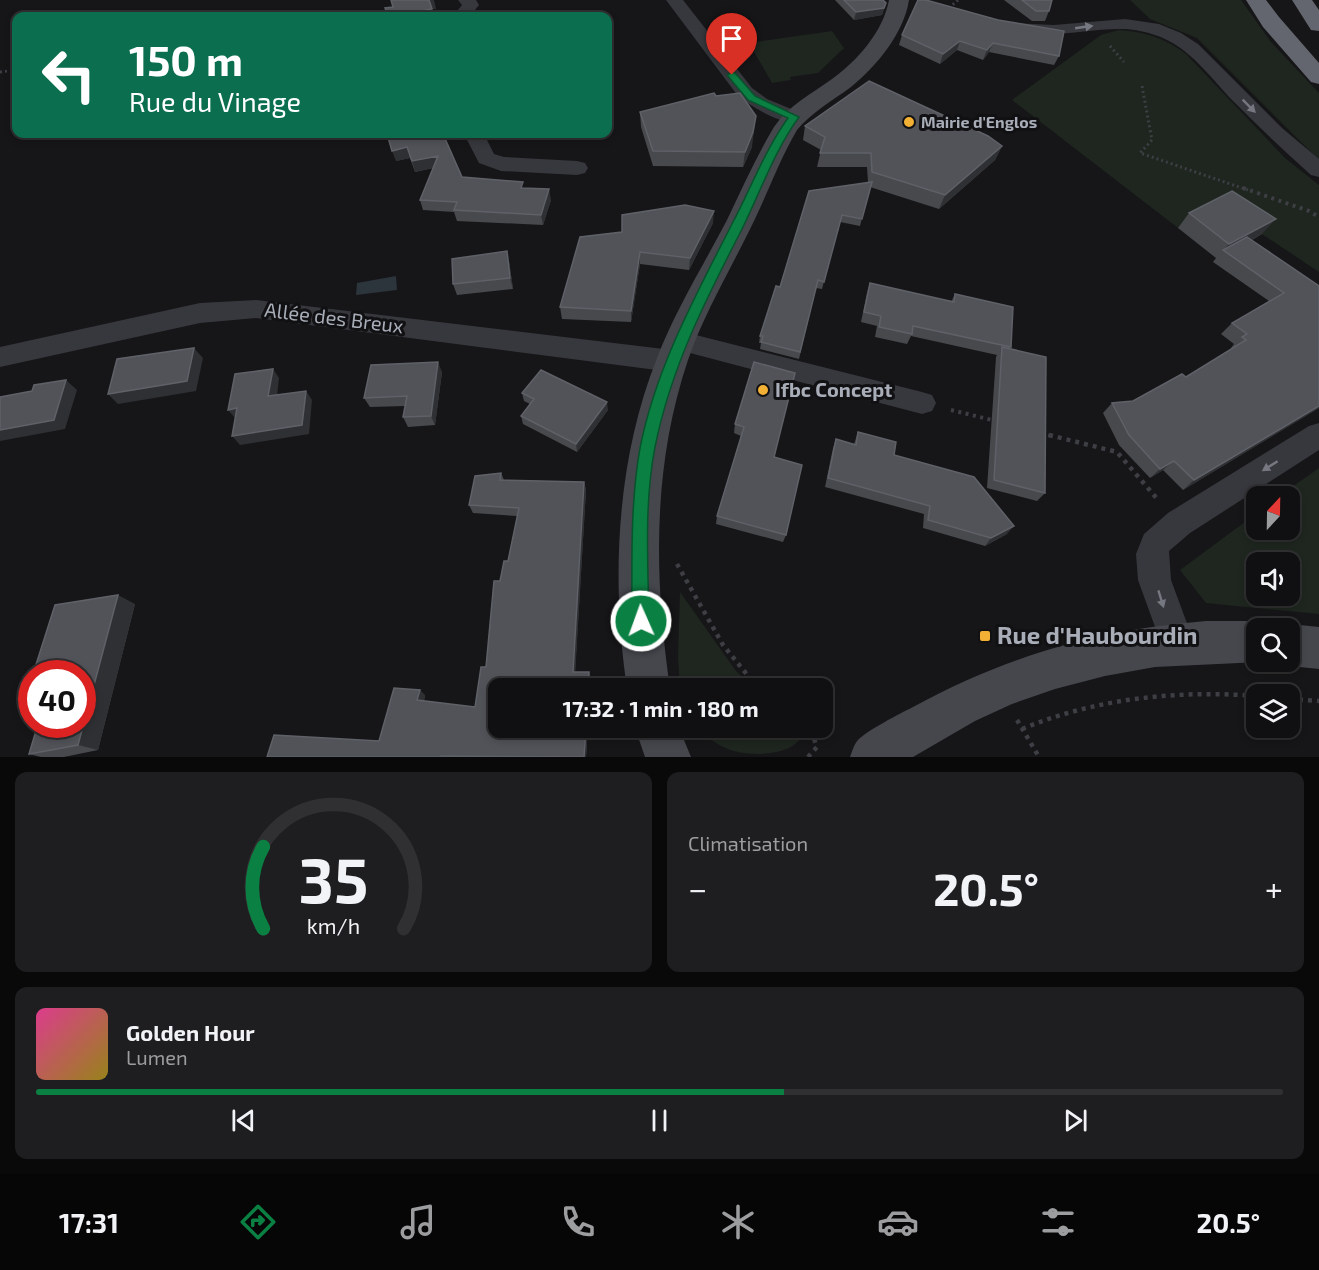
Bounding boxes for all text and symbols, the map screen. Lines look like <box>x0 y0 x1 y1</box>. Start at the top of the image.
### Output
pin <box>706 13 757 75</box>
icon: arrive <box>715 22 748 55</box>
one-way arrow <box>1075 22 1094 31</box>
text: 150 m <box>129 34 243 84</box>
icon: left <box>30 36 108 114</box>
text: Rue du Vinage <box>129 85 301 117</box>
one-way arrow <box>1242 98 1256 112</box>
place label: Mairie d'Englos <box>921 112 1037 131</box>
marker: Mairie d'Englos <box>902 115 916 129</box>
street label: Allée des Breux <box>263 297 405 337</box>
place label: Ifbc Concept <box>775 377 892 401</box>
marker: Ifbc Concept <box>756 383 770 397</box>
one-way arrow <box>1262 461 1278 472</box>
north arrow <box>1246 486 1300 540</box>
map controls <box>1246 486 1300 738</box>
button: sound <box>1246 552 1300 606</box>
position arrow <box>609 589 673 653</box>
one-way arrow <box>1157 590 1166 608</box>
button: search <box>1246 618 1300 672</box>
place label: Rue d'Haubourdin <box>997 620 1198 649</box>
marker: Rue d'Haubourdin <box>978 629 992 643</box>
speed limit sign: 40 <box>18 660 96 738</box>
button: layers <box>1246 684 1300 738</box>
text: 17:32 · 1 min · 180 m <box>562 695 759 721</box>
text: Climatisation <box>688 831 808 855</box>
text: 35 <box>299 841 368 916</box>
text: 20.5° <box>933 861 1039 915</box>
text: − <box>688 868 707 908</box>
text: + <box>1265 868 1283 908</box>
text: km/h <box>307 913 360 938</box>
text: Golden Hour <box>126 1019 255 1045</box>
text: Lumen <box>126 1045 188 1069</box>
icon: previous <box>227 1104 260 1137</box>
icon: pause <box>643 1104 676 1137</box>
icon: next <box>1059 1104 1092 1137</box>
icon: directions <box>237 1201 279 1243</box>
icon: music <box>397 1201 439 1243</box>
icon: phone <box>557 1201 599 1243</box>
icon: climate <box>717 1201 759 1243</box>
icon: car <box>877 1201 919 1243</box>
icon: filters <box>1037 1201 1079 1243</box>
text: 17:31 <box>59 1206 119 1238</box>
text: 20.5° <box>1196 1206 1260 1238</box>

